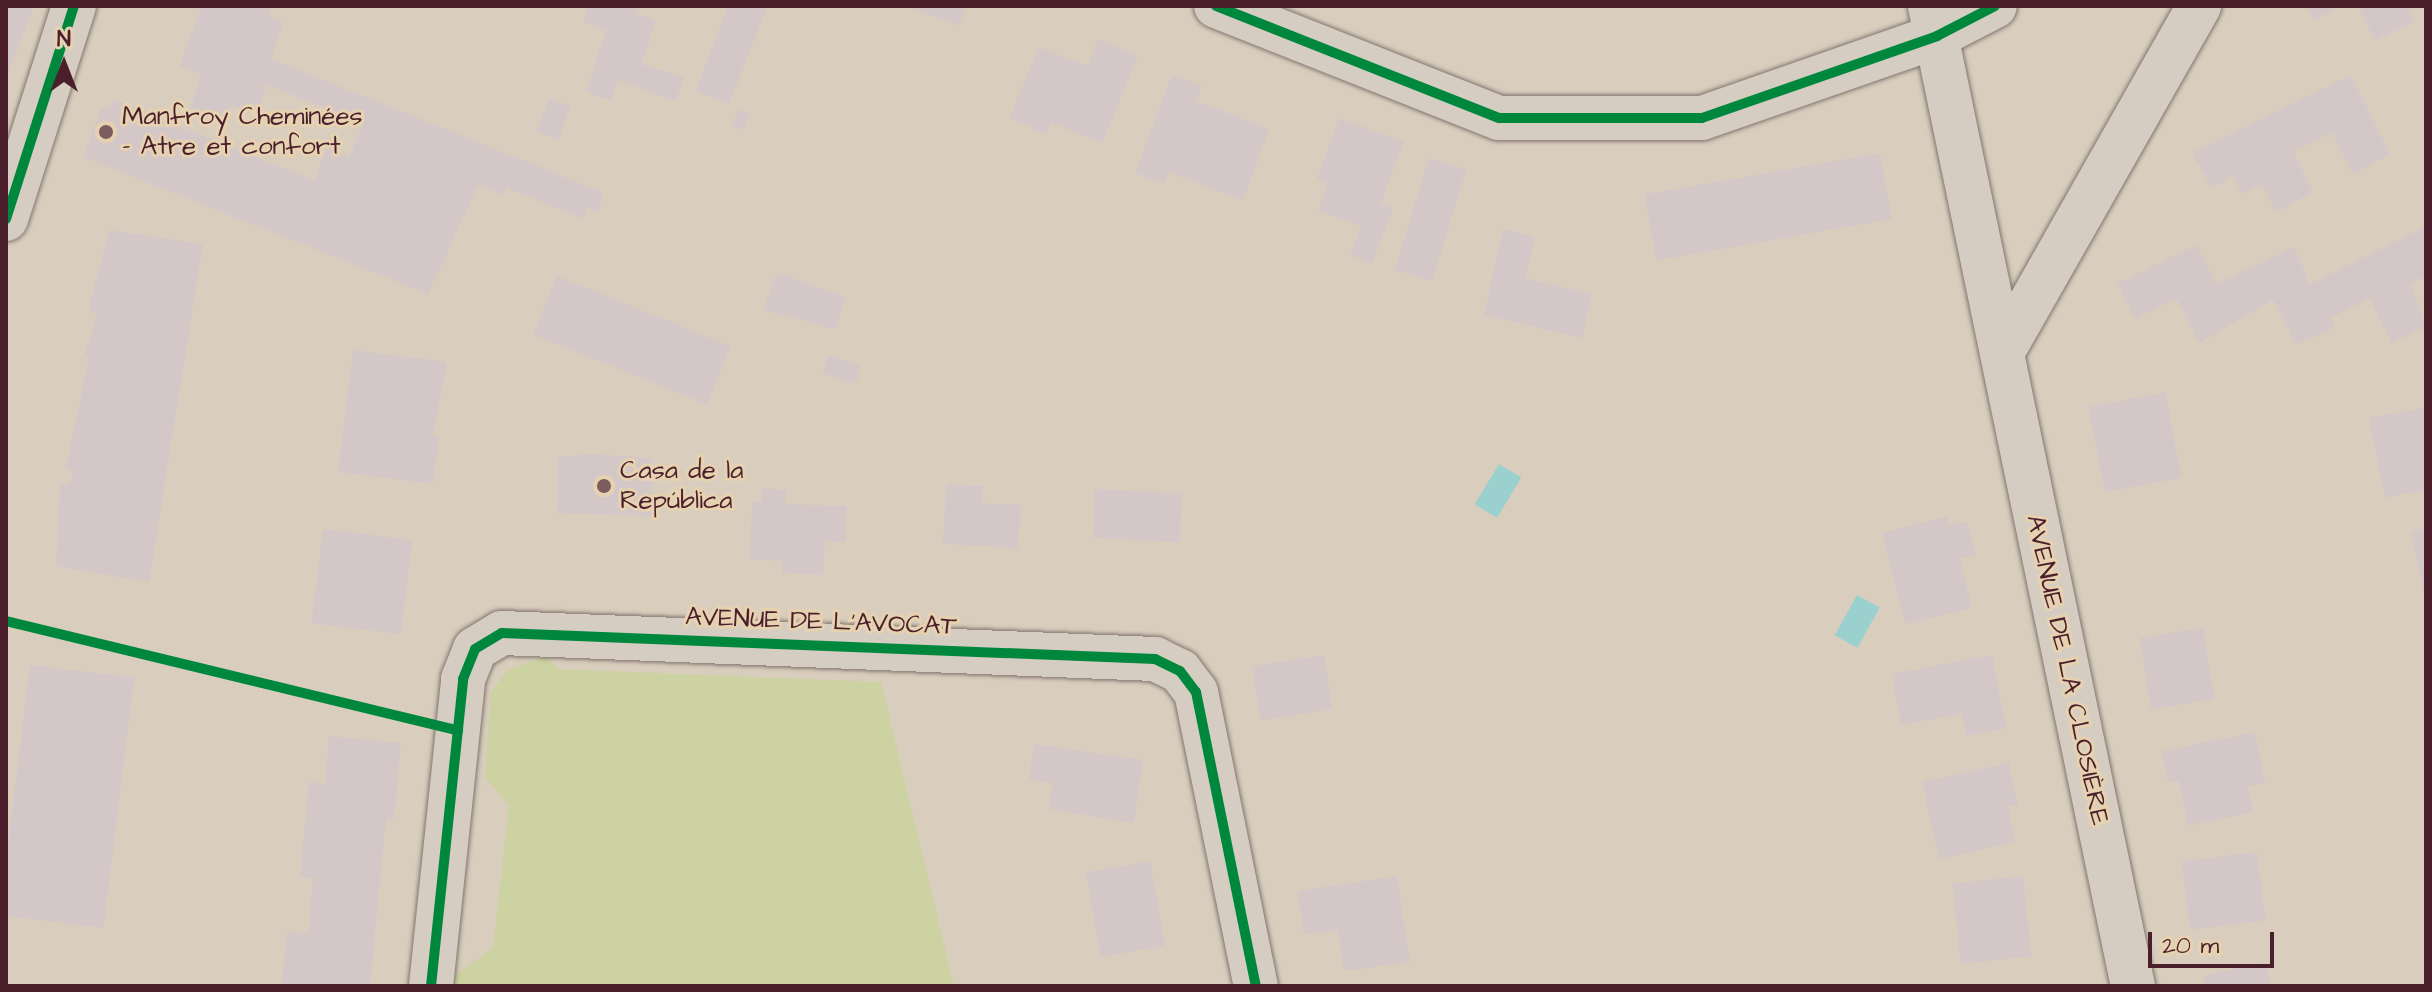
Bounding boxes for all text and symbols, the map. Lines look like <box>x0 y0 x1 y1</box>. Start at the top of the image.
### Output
north arrow <box>24 24 104 104</box>
text: N <box>57 24 71 55</box>
place label: Manfroy Cheminées - Atre et confort <box>122 101 363 162</box>
marker: Manfroy Cheminées - Atre et confort <box>97 123 115 141</box>
place label: Casa de la República <box>620 455 743 516</box>
marker: Casa de la República <box>595 477 613 495</box>
street label: AVENUE DE LA CLOSIÈRE <box>2019 512 2115 828</box>
street label: AVENUE DE L'AVOCAT <box>685 602 957 642</box>
scale bar <box>2152 916 2278 966</box>
text: 20 m <box>2162 929 2219 963</box>

